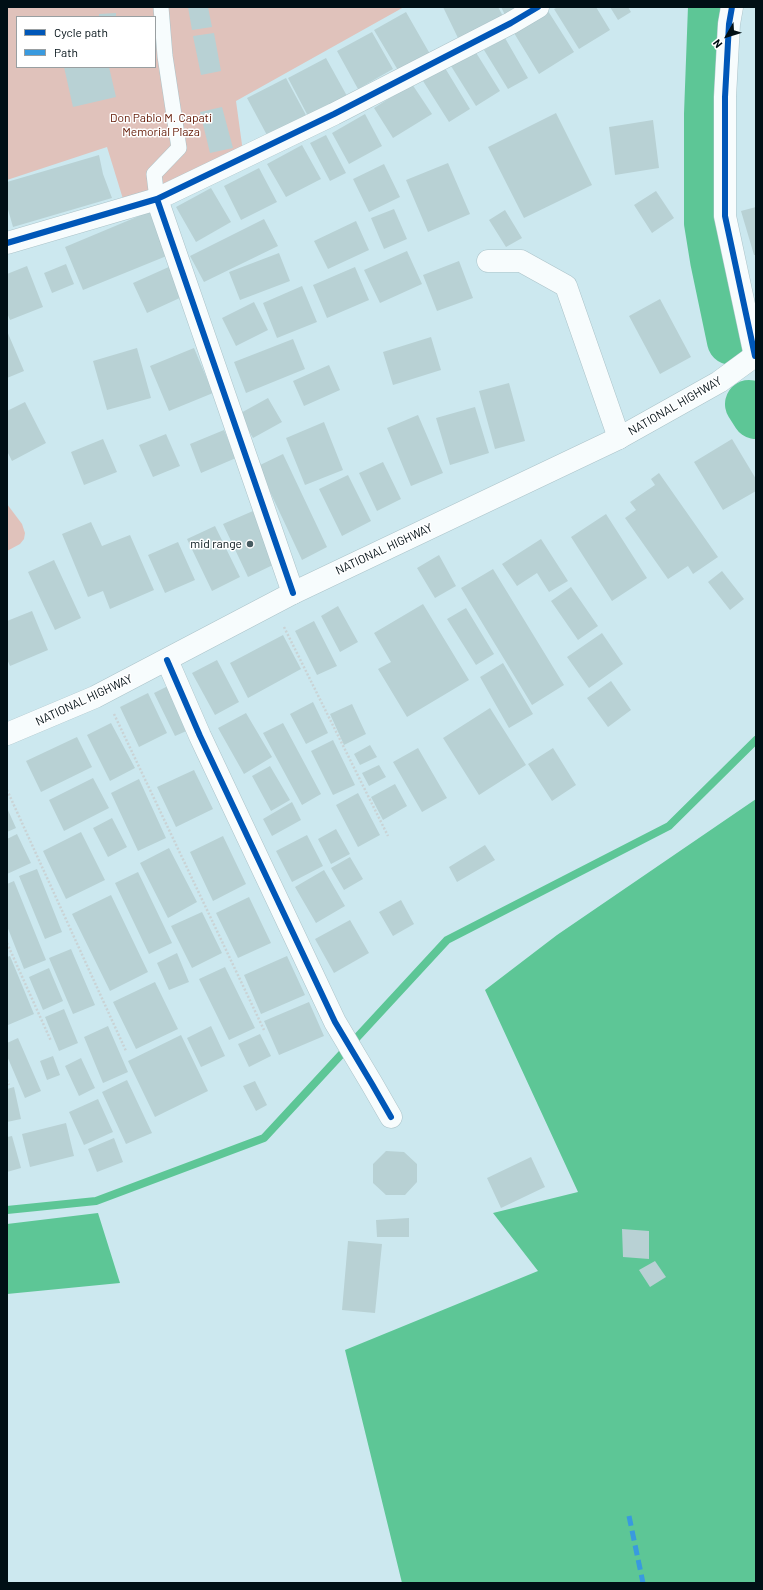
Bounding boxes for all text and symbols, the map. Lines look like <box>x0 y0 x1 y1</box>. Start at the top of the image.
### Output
legend <box>16 16 156 68</box>
north arrow <box>707 16 747 56</box>
text: Cycle path <box>54 25 108 39</box>
text: N <box>710 37 725 51</box>
text: Path <box>54 45 78 59</box>
park label: Don Pablo M. Capati Memorial Plaza <box>110 111 212 139</box>
street label: NATIONAL HIGHWAY <box>626 373 724 439</box>
street label: NATIONAL HIGHWAY <box>333 520 435 578</box>
place label: mid range <box>190 537 242 551</box>
marker: mid range <box>245 539 255 549</box>
street label: NATIONAL HIGHWAY <box>33 671 135 729</box>

